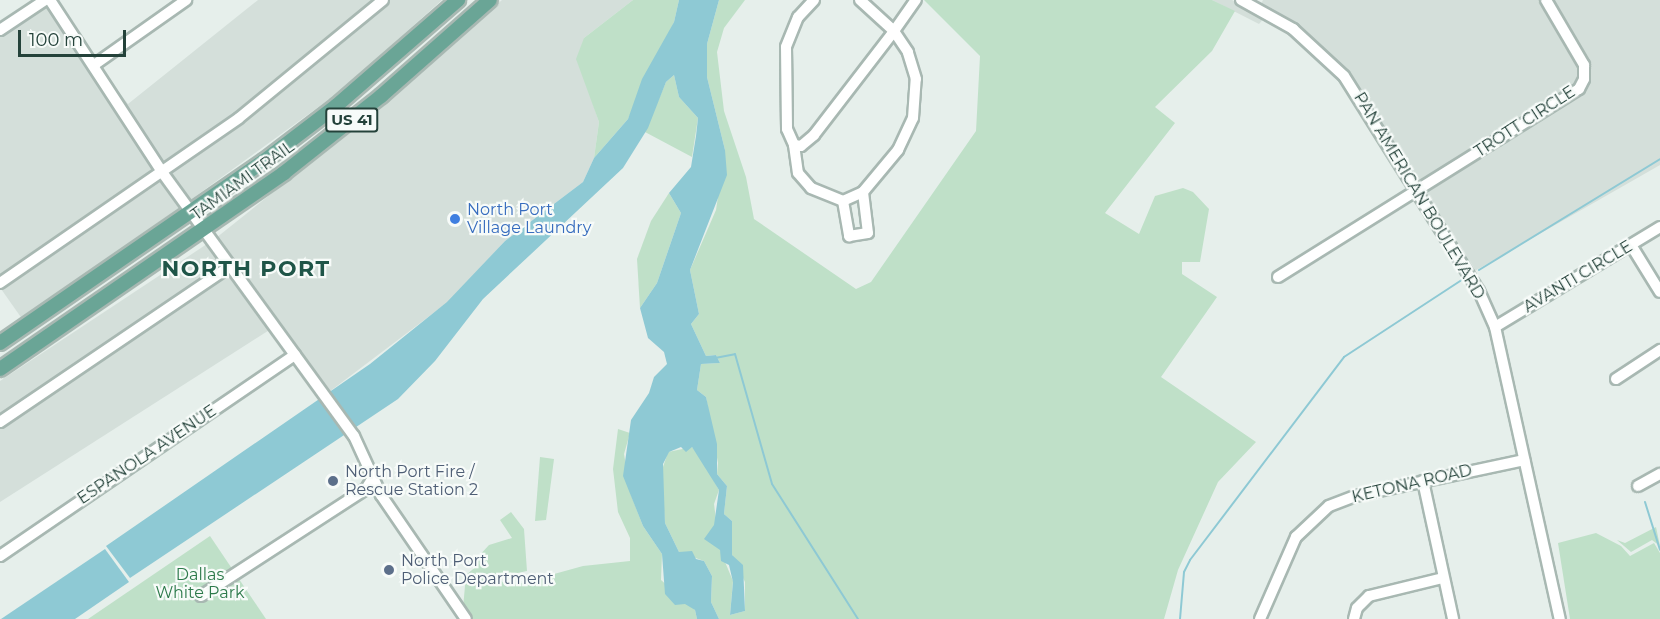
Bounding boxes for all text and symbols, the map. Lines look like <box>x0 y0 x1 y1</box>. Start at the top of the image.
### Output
scale bar <box>21 18 129 56</box>
text: 100 m <box>29 29 83 51</box>
street label: TROTT CIRCLE <box>1471 82 1579 162</box>
street label: PAN AMERICAN BOULEVARD <box>1349 89 1489 303</box>
road number: US 41 <box>325 108 379 132</box>
street label: TAMIAMI TRAIL <box>188 137 298 225</box>
place label: North Port Village Laundry <box>467 200 591 238</box>
marker: North Port Village Laundry <box>448 212 462 226</box>
street label: AVANTI CIRCLE <box>1520 237 1636 317</box>
district label: NORTH PORT <box>161 256 331 282</box>
street label: ESPANOLA AVENUE <box>74 401 220 509</box>
street label: KETONA ROAD <box>1350 461 1474 507</box>
place label: North Port Fire / Rescue Station 2 <box>345 462 478 500</box>
marker: North Port Fire / Rescue Station 2 <box>326 474 340 488</box>
place label: North Port Police Department <box>401 551 554 589</box>
marker: North Port Police Department <box>382 563 396 577</box>
park label: Dallas White Park <box>155 565 245 603</box>

